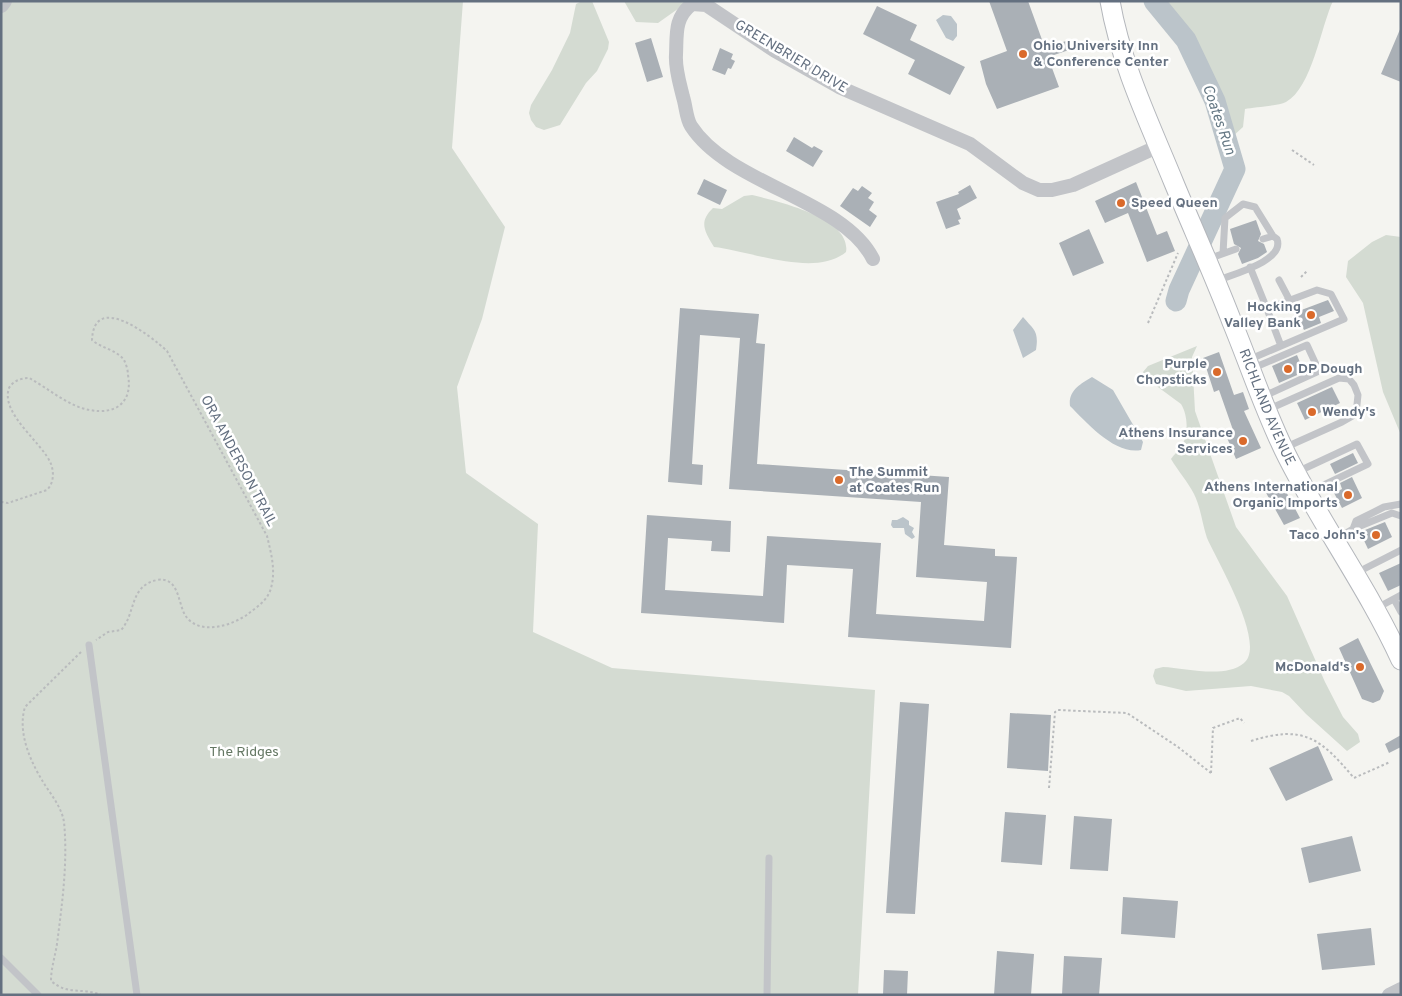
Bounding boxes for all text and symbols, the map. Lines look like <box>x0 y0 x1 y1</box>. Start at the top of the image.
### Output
street label: GREENBRIER DRIVE <box>732 17 850 97</box>
place label: Ohio University Inn & Conference Center <box>1033 38 1169 71</box>
marker: Ohio University Inn & Conference Center <box>1017 48 1029 60</box>
water label: Coates Run <box>1197 82 1239 158</box>
place label: Speed Queen <box>1131 195 1218 212</box>
marker: Speed Queen <box>1115 197 1127 209</box>
place label: Hocking Valley Bank <box>1224 299 1301 332</box>
marker: Hocking Valley Bank <box>1305 309 1317 321</box>
street label: RICHLAND AVENUE <box>1235 346 1299 468</box>
place label: Purple Chopsticks <box>1136 356 1207 389</box>
place label: DP Dough <box>1298 361 1363 378</box>
marker: DP Dough <box>1282 363 1294 375</box>
marker: Purple Chopsticks <box>1211 366 1223 378</box>
street label: ORA ANDERSON TRAIL <box>196 393 280 530</box>
place label: Wendy's <box>1322 404 1376 421</box>
marker: Wendy's <box>1306 406 1318 418</box>
place label: Athens Insurance Services <box>1118 425 1233 458</box>
marker: Athens Insurance Services <box>1237 435 1249 447</box>
place label: The Summit at Coates Run <box>849 464 940 497</box>
marker: The Summit at Coates Run <box>833 474 845 486</box>
place label: Athens International Organic Imports <box>1204 479 1338 512</box>
marker: Athens International Organic Imports <box>1342 489 1354 501</box>
place label: Taco John's <box>1289 527 1366 544</box>
marker: Taco John's <box>1370 529 1382 541</box>
place label: McDonald's <box>1275 659 1350 676</box>
marker: McDonald's <box>1354 661 1366 673</box>
park label: The Ridges <box>209 744 279 761</box>

